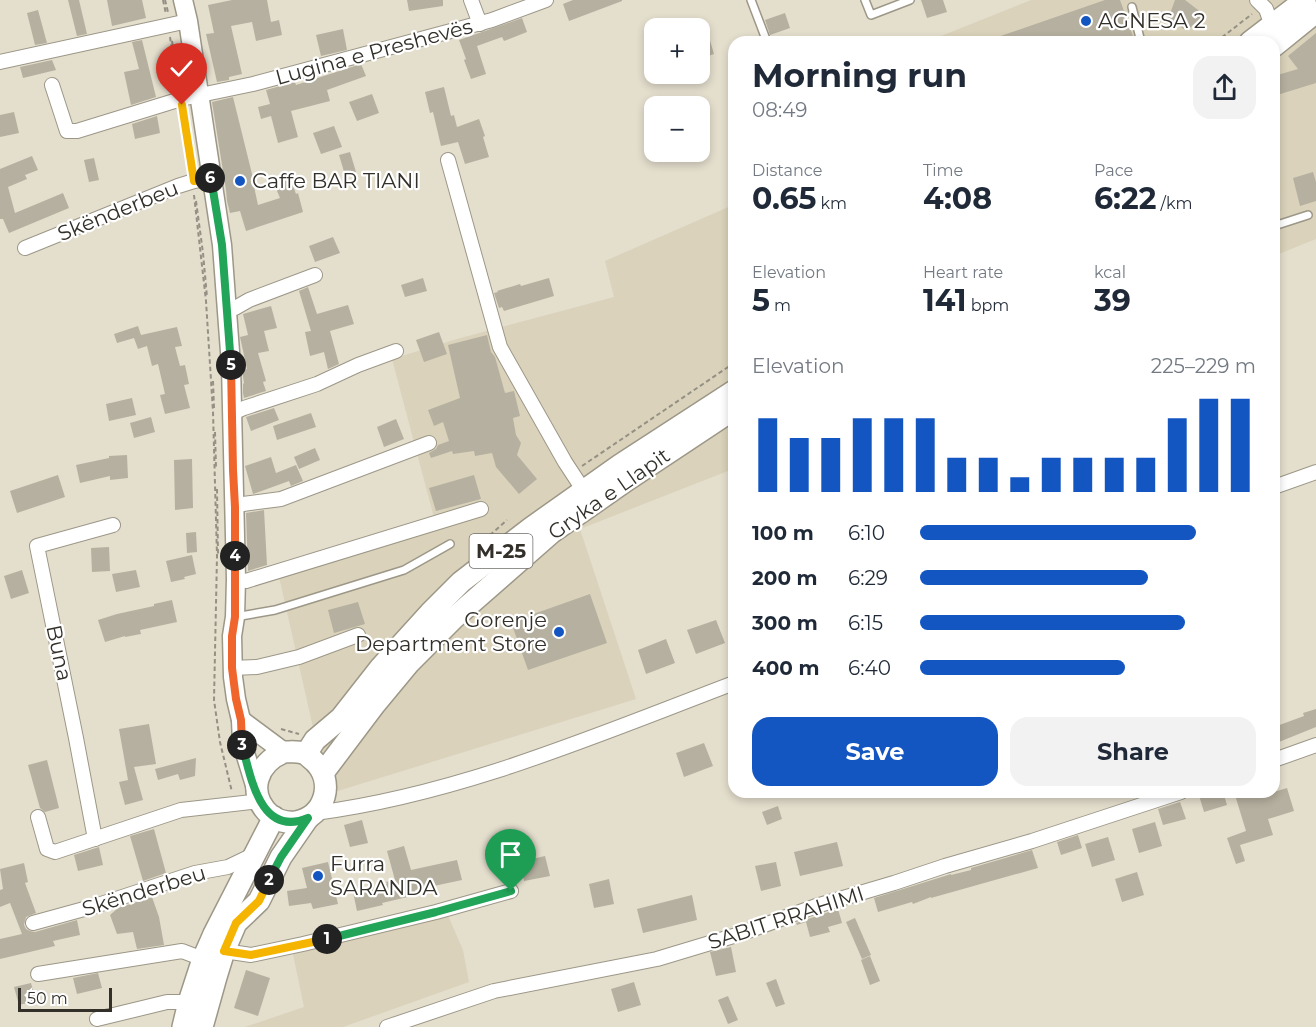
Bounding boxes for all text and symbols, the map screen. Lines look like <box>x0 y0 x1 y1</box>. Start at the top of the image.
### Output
place label: AGNESA 2 <box>1098 8 1206 33</box>
street label: Lugina e Preshevës <box>273 13 475 90</box>
marker: AGNESA 2 <box>1079 14 1093 28</box>
map controls <box>644 18 710 162</box>
button: + <box>644 18 710 84</box>
pin <box>156 43 207 105</box>
icon: check <box>165 52 198 85</box>
text: Morning run <box>752 55 967 95</box>
button: share <box>1193 56 1256 119</box>
button: − <box>644 96 710 162</box>
text: 08:49 <box>752 98 808 122</box>
text: Distance <box>752 161 822 180</box>
text: Time <box>923 161 963 180</box>
text: Pace <box>1094 161 1133 180</box>
pin: 6 <box>195 163 225 193</box>
text: 6 <box>205 168 215 187</box>
place label: Caffe BAR TIANI <box>252 168 420 193</box>
marker: Caffe BAR TIANI <box>233 174 247 188</box>
street label: Skënderbeu <box>54 175 182 246</box>
text: 0.65 <box>752 180 816 217</box>
text: 4:08 <box>923 180 992 217</box>
text: 6:22 <box>1094 180 1156 217</box>
text: km <box>816 194 847 213</box>
text: /km <box>1156 194 1192 213</box>
text: Elevation <box>752 263 826 282</box>
text: Heart rate <box>923 263 1003 282</box>
text: kcal <box>1094 263 1126 282</box>
text: 5 <box>752 282 770 319</box>
text: 141 <box>923 282 966 319</box>
text: 39 <box>1094 282 1131 319</box>
text: m <box>770 296 791 315</box>
text: bpm <box>966 296 1009 315</box>
pin: 5 <box>216 350 246 380</box>
text: Elevation <box>752 354 844 378</box>
text: 225–229 m <box>1151 354 1256 378</box>
text: 5 <box>226 355 236 374</box>
street label: Gryka e Llapit <box>543 442 674 545</box>
text: 100 m <box>752 521 814 545</box>
text: 6:10 <box>848 521 885 545</box>
road number: M-25 <box>470 534 532 568</box>
pin: 4 <box>220 541 250 571</box>
text: 4 <box>229 546 241 565</box>
text: 200 m <box>752 566 818 590</box>
text: 6:29 <box>848 566 888 590</box>
place label: Gorenje Department Store <box>355 607 547 656</box>
text: 300 m <box>752 611 818 635</box>
text: 6:15 <box>848 611 883 635</box>
street label: Buna <box>41 623 78 683</box>
marker: Gorenje Department Store <box>552 625 566 639</box>
text: 400 m <box>752 656 820 680</box>
text: 6:40 <box>848 656 891 680</box>
button: Save <box>752 717 998 786</box>
button: Share <box>1010 717 1256 786</box>
pin: 3 <box>227 730 257 760</box>
text: 3 <box>237 735 247 754</box>
pin <box>485 829 536 891</box>
icon: arrive <box>494 838 527 871</box>
place label: Furra SARANDA <box>330 851 438 900</box>
street label: Skënderbeu <box>79 860 209 921</box>
pin: 2 <box>254 865 284 895</box>
marker: Furra SARANDA <box>311 869 325 883</box>
text: 2 <box>264 870 274 889</box>
street label: SABIT RRAHIMI <box>704 880 867 955</box>
pin: 1 <box>312 924 342 954</box>
text: 1 <box>324 929 330 948</box>
scale bar <box>18 985 112 1012</box>
text: 50 m <box>27 989 68 1008</box>

